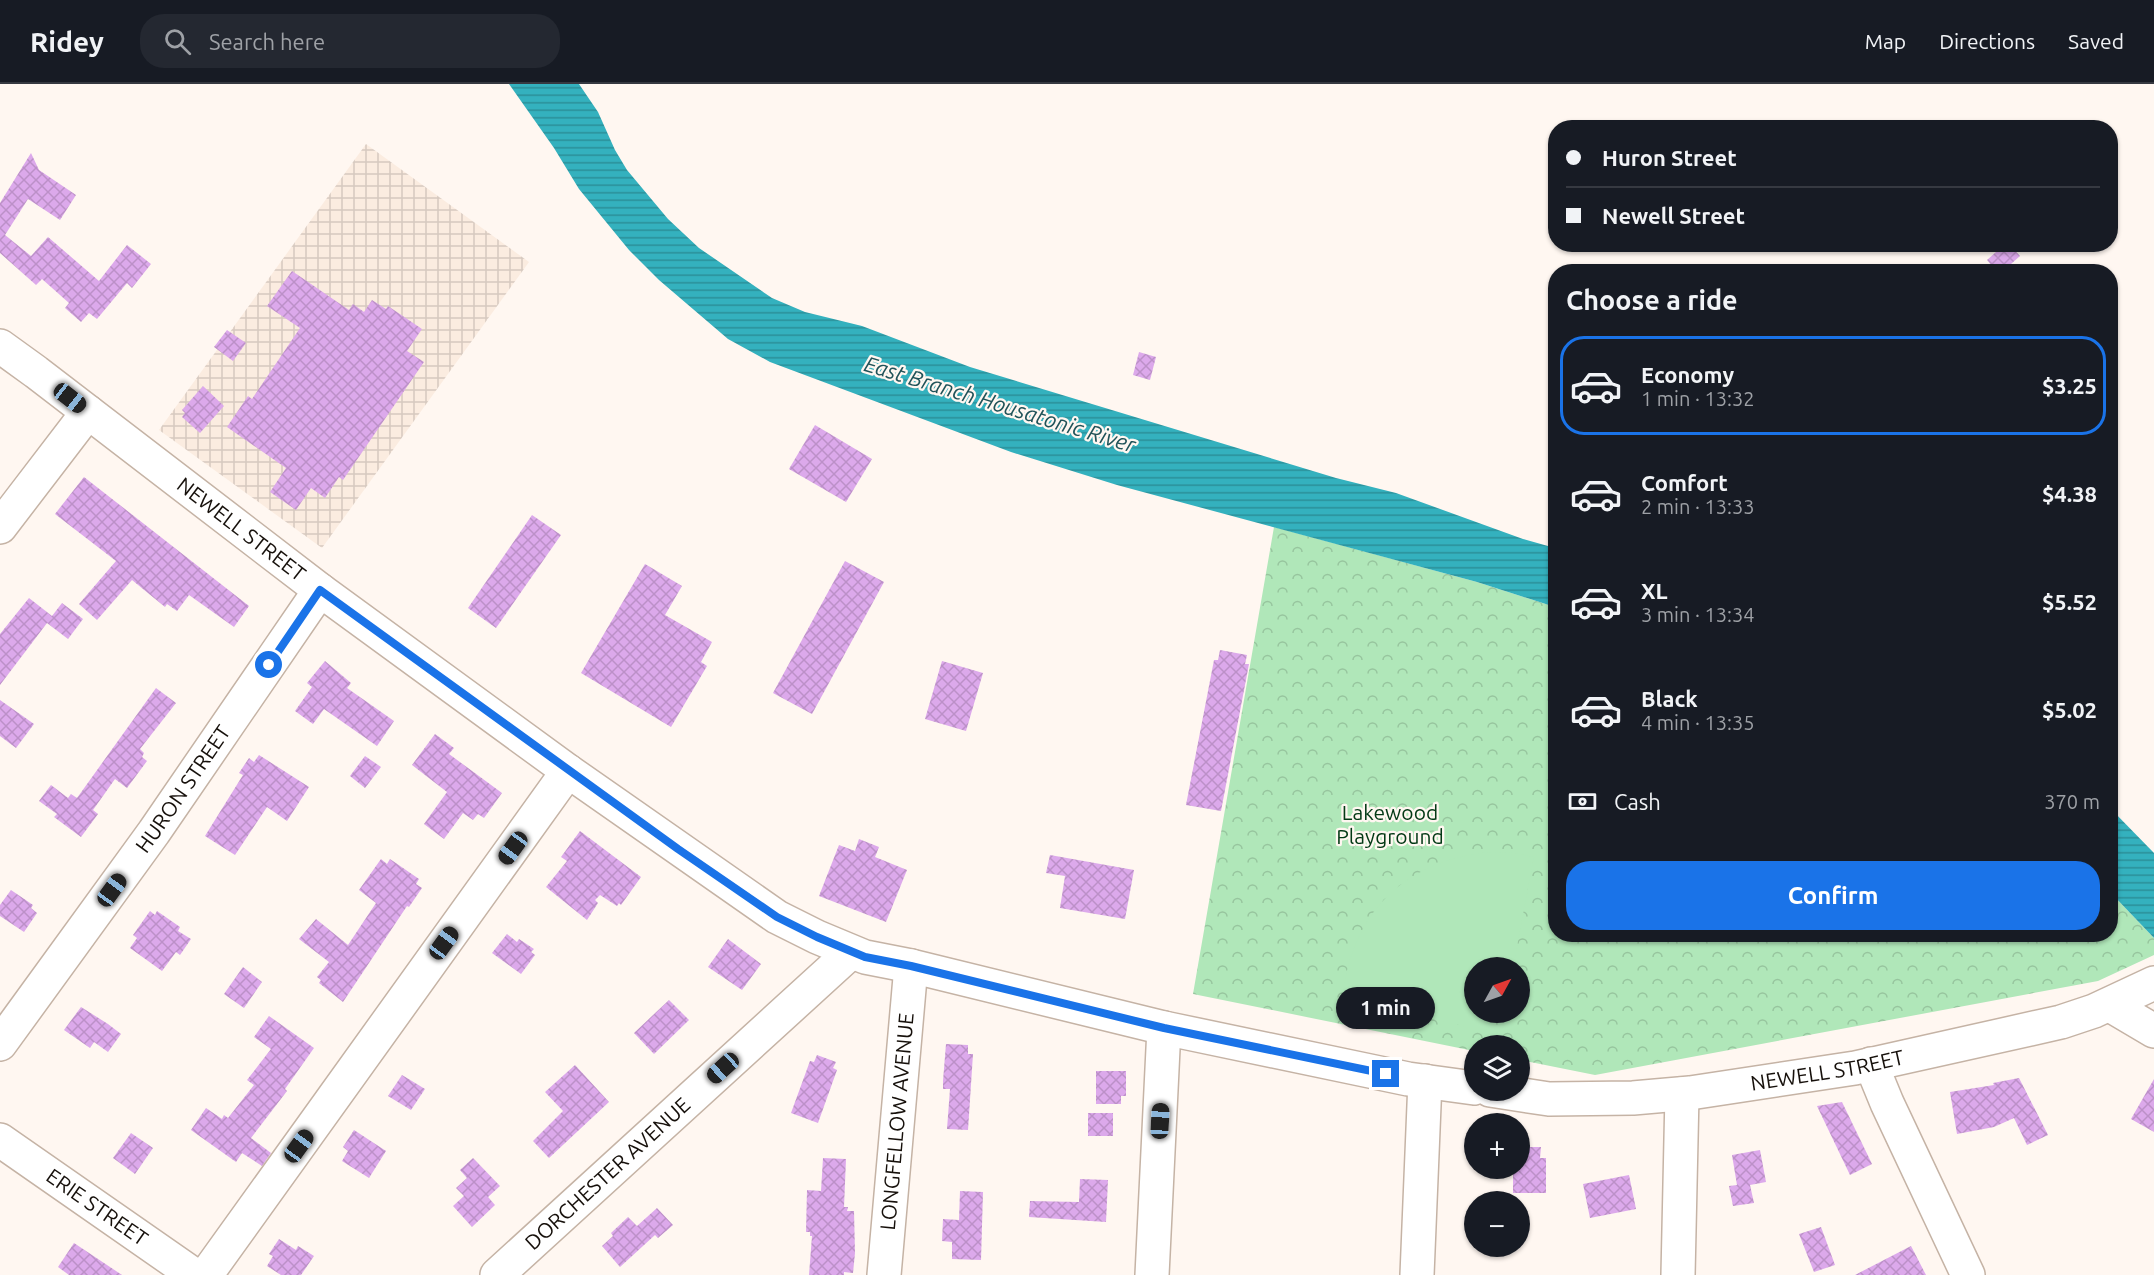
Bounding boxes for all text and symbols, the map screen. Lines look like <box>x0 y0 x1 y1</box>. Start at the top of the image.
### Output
search box <box>140 14 560 68</box>
icon: search <box>161 25 194 58</box>
text: Ridey <box>30 26 104 57</box>
text: Search here <box>209 29 325 54</box>
text: Map <box>1865 29 1906 53</box>
text: Directions <box>1939 29 2035 53</box>
text: Saved <box>2068 29 2124 53</box>
text: Huron Street <box>1602 145 1737 170</box>
text: Newell Street <box>1602 203 1745 228</box>
text: Choose a ride <box>1566 285 1738 315</box>
water label: East Branch Housatonic River <box>861 350 1139 457</box>
icon: car <box>1569 359 1623 413</box>
text: Economy <box>1641 362 1734 387</box>
text: $3.25 <box>2042 373 2097 398</box>
car <box>50 380 90 416</box>
text: 1 min · 13:32 <box>1641 387 1755 410</box>
icon: car <box>1569 467 1623 521</box>
text: Comfort <box>1641 470 1728 495</box>
street label: NEWELL STREET <box>173 472 311 586</box>
text: $4.38 <box>2042 481 2097 506</box>
text: 2 min · 13:33 <box>1641 495 1755 518</box>
icon: car <box>1569 575 1623 629</box>
text: XL <box>1641 578 1668 603</box>
text: $5.52 <box>2042 589 2097 614</box>
text: 3 min · 13:34 <box>1641 603 1755 626</box>
route start <box>255 651 282 678</box>
icon: car <box>1569 683 1623 737</box>
text: Black <box>1641 686 1698 711</box>
text: $5.02 <box>2042 697 2097 722</box>
text: 4 min · 13:35 <box>1641 711 1755 734</box>
street label: HURON STREET <box>130 720 235 857</box>
icon: cash <box>1566 785 1599 818</box>
text: Cash <box>1614 789 1661 814</box>
text: 370 m <box>2044 790 2100 813</box>
park label: Lakewood Playground <box>1336 800 1444 848</box>
car <box>495 828 531 868</box>
button: Confirm <box>1566 861 2100 930</box>
car <box>94 870 130 910</box>
car <box>426 923 462 963</box>
north arrow <box>1464 957 1530 1023</box>
map controls <box>1464 957 1530 1257</box>
callout: 1 min <box>1336 987 1436 1029</box>
text: 1 min <box>1360 996 1411 1019</box>
street label: LONGFELLOW AVENUE <box>875 1012 918 1231</box>
button: layers <box>1464 1035 1530 1101</box>
street label: NEWELL STREET <box>1749 1044 1906 1095</box>
car <box>704 1049 742 1087</box>
route end <box>1372 1060 1399 1087</box>
street label: DORCHESTER AVENUE <box>520 1092 694 1254</box>
car <box>1150 1103 1170 1139</box>
button: + <box>1464 1113 1530 1179</box>
car <box>281 1126 317 1166</box>
street label: ERIE STREET <box>42 1163 153 1250</box>
button: − <box>1464 1191 1530 1257</box>

